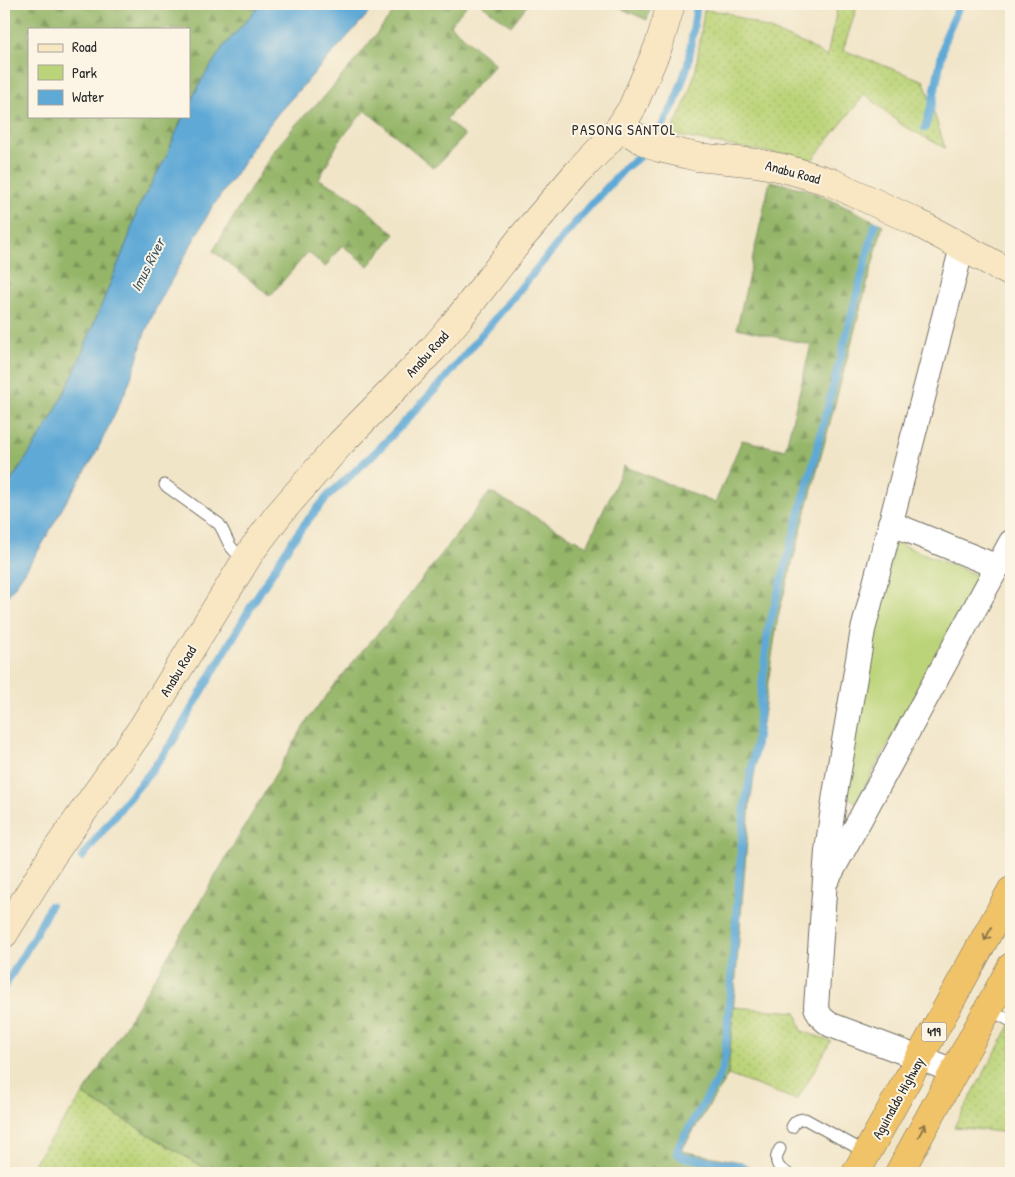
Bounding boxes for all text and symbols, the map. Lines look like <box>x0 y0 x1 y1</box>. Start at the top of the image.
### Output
legend <box>28 28 190 118</box>
text: Road <box>72 36 97 57</box>
text: Park <box>72 62 97 83</box>
text: Water <box>72 86 104 107</box>
district label: PASONG SANTOL <box>572 119 676 140</box>
street label: Anabu Road <box>764 155 823 188</box>
water label: Imus River <box>125 233 171 295</box>
street label: Anabu Road <box>401 326 453 381</box>
street label: Anabu Road <box>155 641 200 700</box>
one-way arrow <box>983 926 993 941</box>
road number: 419 <box>922 1022 946 1042</box>
street label: Aguinaldo Highway <box>867 1053 929 1143</box>
one-way arrow <box>917 1123 927 1138</box>

